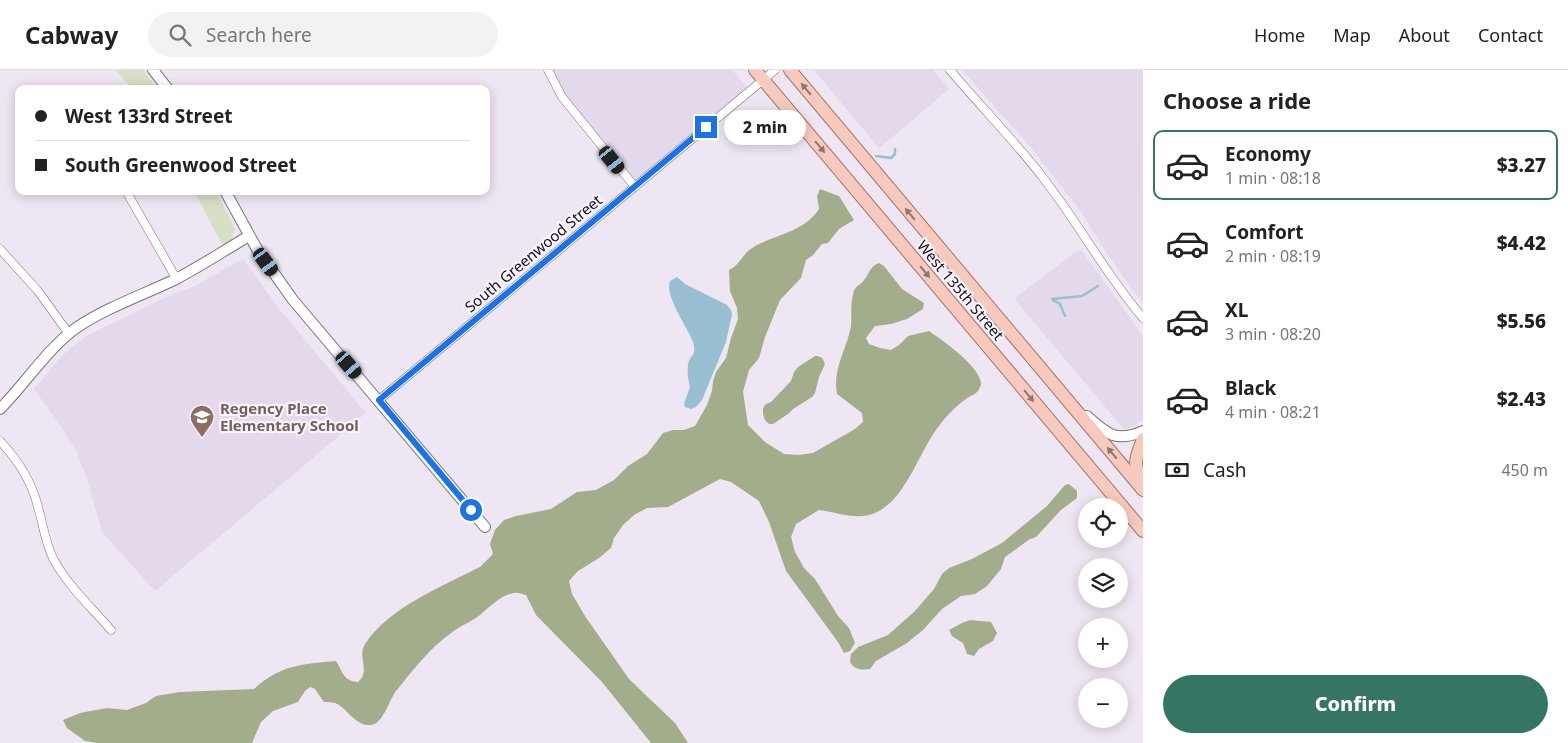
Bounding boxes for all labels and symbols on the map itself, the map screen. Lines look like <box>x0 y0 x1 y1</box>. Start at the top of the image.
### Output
one-way arrow <box>800 83 811 96</box>
callout: 2 min <box>724 110 806 144</box>
route end <box>695 116 717 138</box>
one-way arrow <box>814 141 826 153</box>
car <box>596 144 627 176</box>
street label: South Greenwood Street <box>460 189 606 316</box>
one-way arrow <box>905 207 916 220</box>
street label: West 135th Street <box>913 236 1009 345</box>
car <box>251 245 280 279</box>
one-way arrow <box>919 265 930 278</box>
car <box>333 349 364 381</box>
one-way arrow <box>1024 389 1035 402</box>
place label: Regency Place Elementary School <box>220 398 359 435</box>
school or university icon: Regency Place Elementary School <box>189 404 215 438</box>
one-way arrow <box>1106 447 1117 460</box>
route start <box>460 499 482 521</box>

